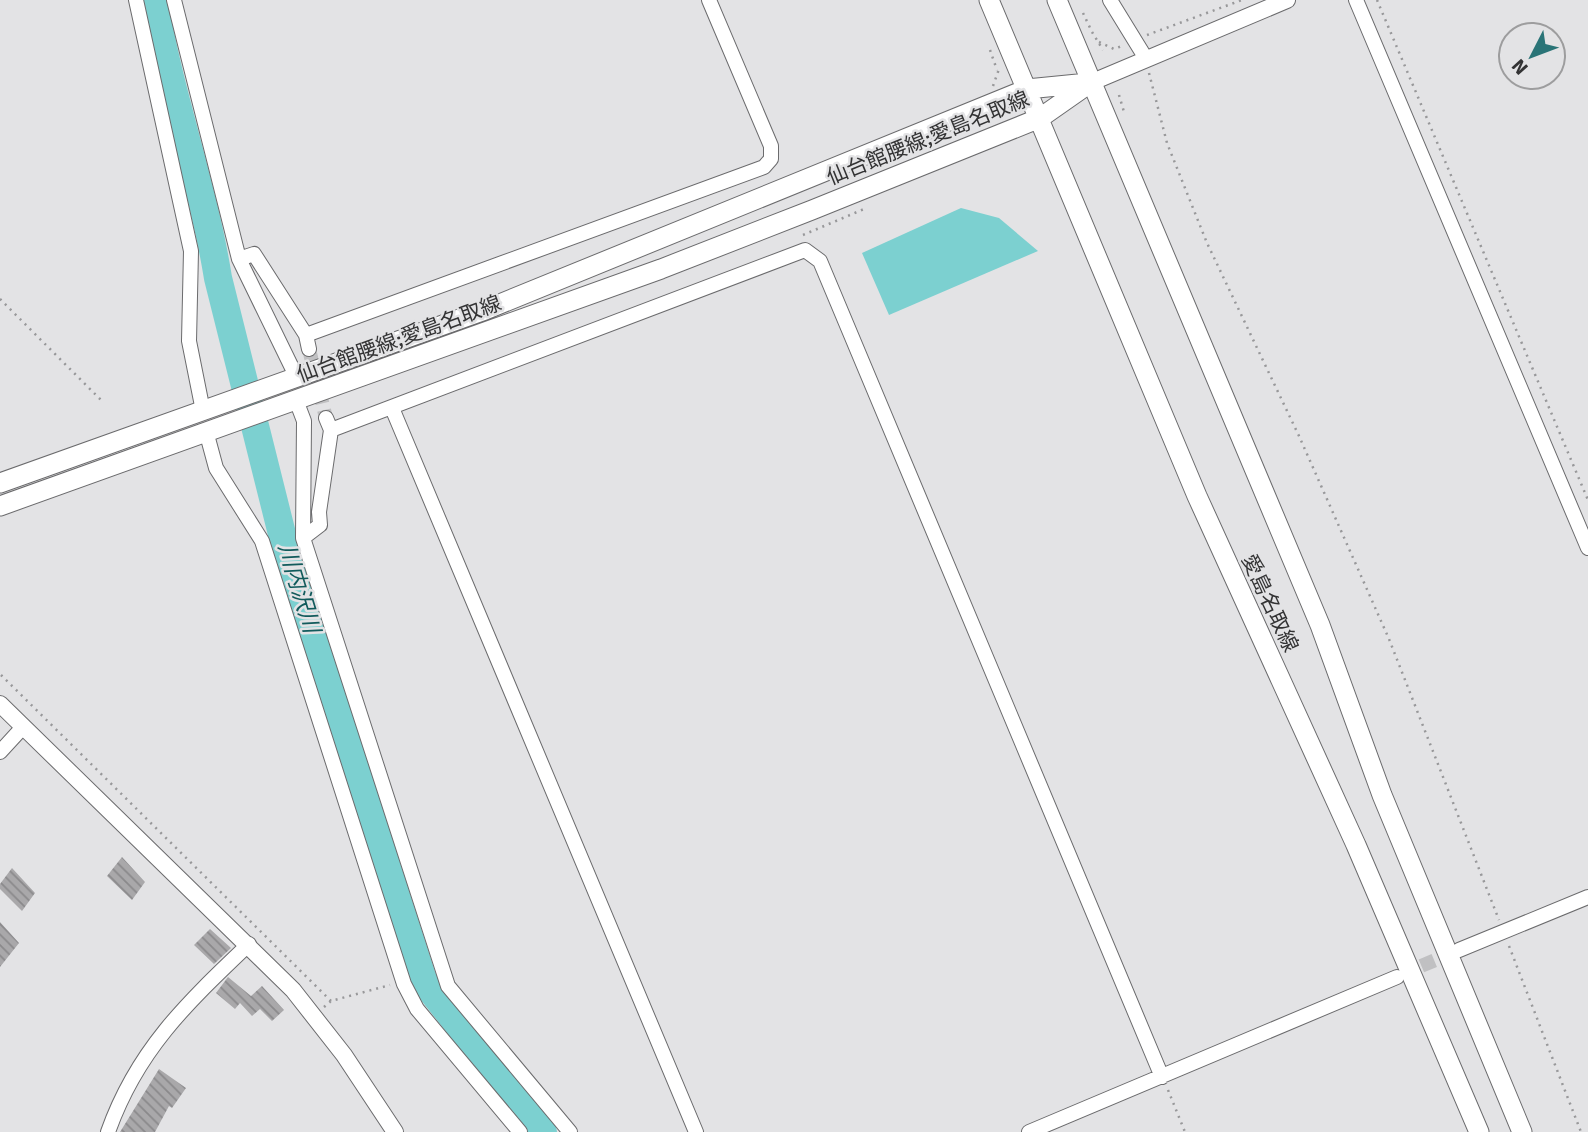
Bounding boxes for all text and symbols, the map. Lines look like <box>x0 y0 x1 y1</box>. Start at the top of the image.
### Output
north arrow <box>1497 21 1567 91</box>
text: N <box>1507 54 1533 80</box>
street label: 仙台館腰線;愛島名取線 <box>823 86 1033 190</box>
street label: 仙台館腰線;愛島名取線 <box>293 290 505 388</box>
water label: 川内沢川 <box>272 540 327 639</box>
street label: 愛島名取線 <box>1236 550 1304 656</box>

